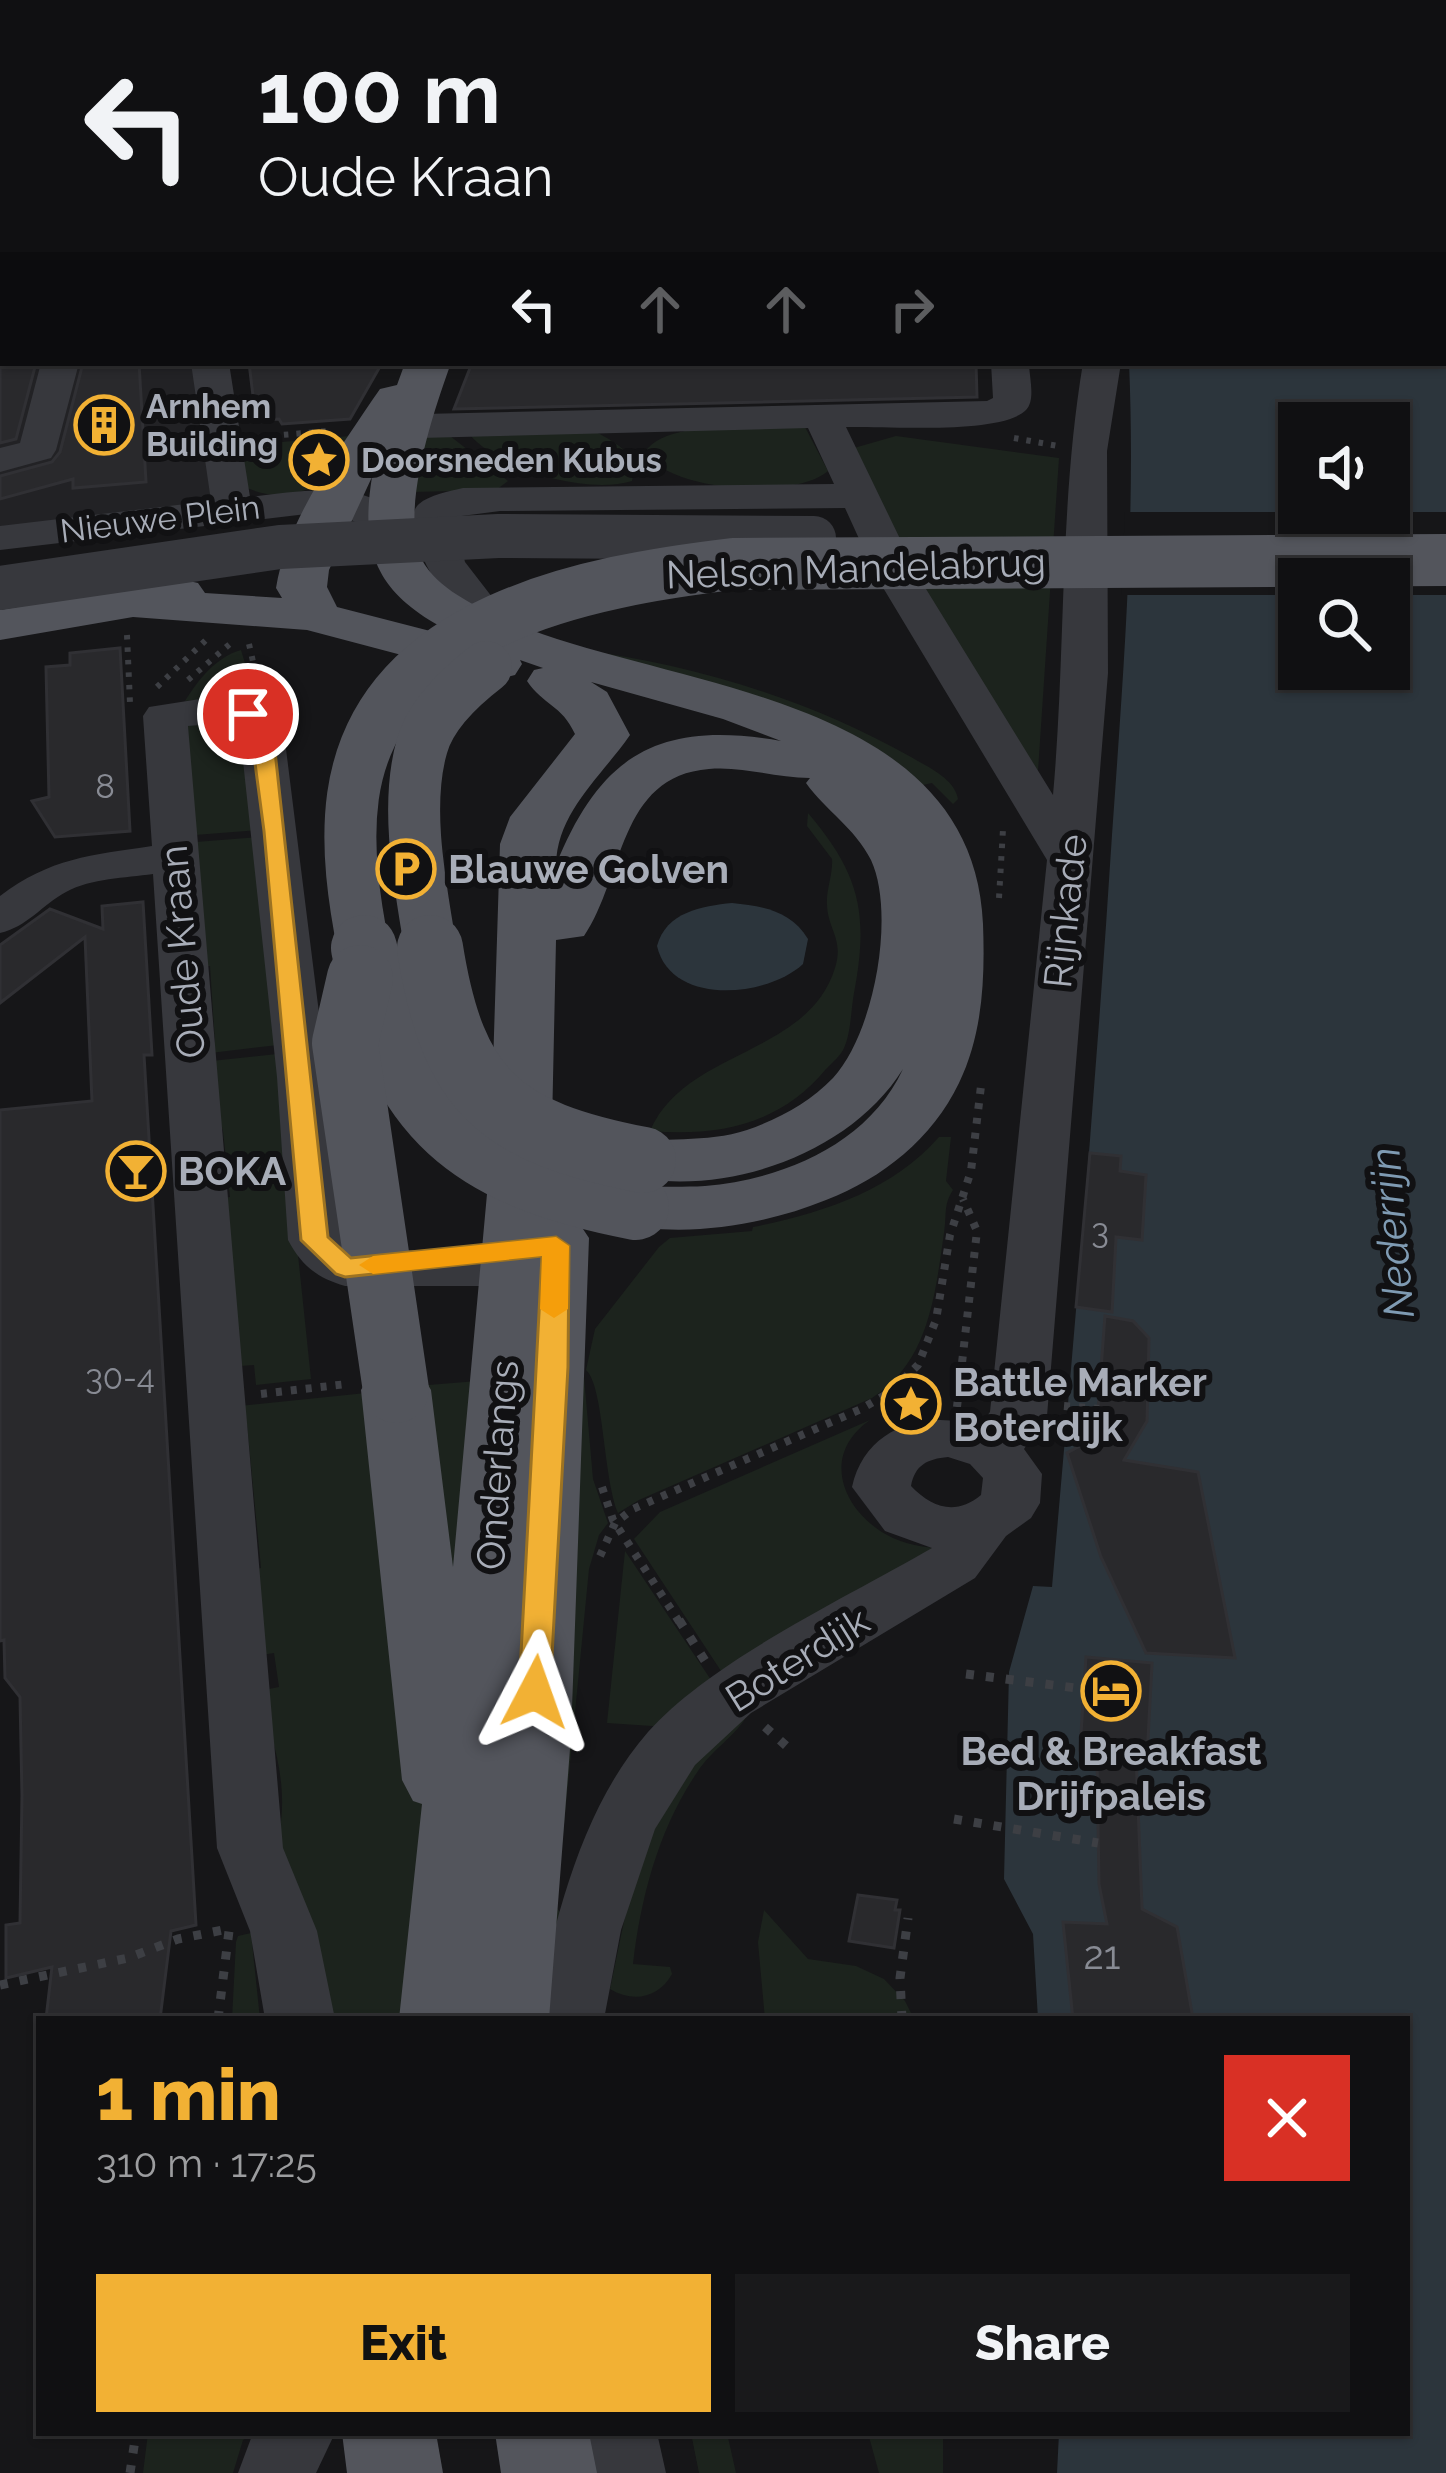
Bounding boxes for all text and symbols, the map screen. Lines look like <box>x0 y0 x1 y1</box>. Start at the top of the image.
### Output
text: 100 m <box>258 44 501 143</box>
icon: left <box>60 48 216 204</box>
text: Oude Kraan <box>258 145 554 209</box>
icon: left <box>501 276 567 342</box>
icon: ahead <box>627 276 693 342</box>
icon: ahead <box>753 276 819 342</box>
icon: right <box>879 276 945 342</box>
place label: Arnhem Building <box>146 387 278 464</box>
building icon: Arnhem Building <box>73 394 135 456</box>
map controls <box>1278 402 1410 690</box>
button: sound <box>1278 402 1410 534</box>
place icon: Doorsneden Kubus <box>288 429 350 491</box>
place label: Doorsneden Kubus <box>361 441 662 480</box>
street label: Nieuwe Plein <box>58 487 262 551</box>
street label: Nelson Mandelabrug <box>665 538 1047 598</box>
button: search <box>1278 558 1410 690</box>
pin <box>197 663 299 765</box>
icon: arrive <box>215 681 281 747</box>
house number: 8 <box>95 767 115 806</box>
street label: Rijnkade <box>1034 832 1096 990</box>
parking icon: Blauwe Golven <box>375 838 437 900</box>
street label: Oude Kraan <box>150 844 214 1060</box>
place label: Blauwe Golven <box>448 846 729 892</box>
bar icon: BOKA <box>105 1140 167 1202</box>
water label: Nederrijn <box>1360 1146 1424 1320</box>
place label: BOKA <box>178 1148 287 1194</box>
house number: 3 <box>1091 1212 1109 1251</box>
house number: 30-4 <box>85 1358 155 1397</box>
street label: Onderlangs <box>467 1359 527 1571</box>
place label: Battle Marker Boterdijk <box>953 1359 1207 1450</box>
place icon: Battle Marker Boterdijk <box>880 1373 942 1435</box>
street label: Boterdijk <box>717 1597 877 1721</box>
position arrow <box>472 1629 598 1755</box>
hotel icon: Bed & Breakfast Drijfpaleis <box>1080 1660 1142 1722</box>
place label: Bed & Breakfast Drijfpaleis <box>960 1728 1262 1819</box>
house number: 21 <box>1083 1932 1121 1978</box>
text: 1 min <box>96 2052 281 2137</box>
button: close <box>1224 2055 1350 2181</box>
text: 310 m · 17:25 <box>96 2140 317 2186</box>
button: Exit <box>96 2274 711 2412</box>
button: Share <box>735 2274 1350 2412</box>

